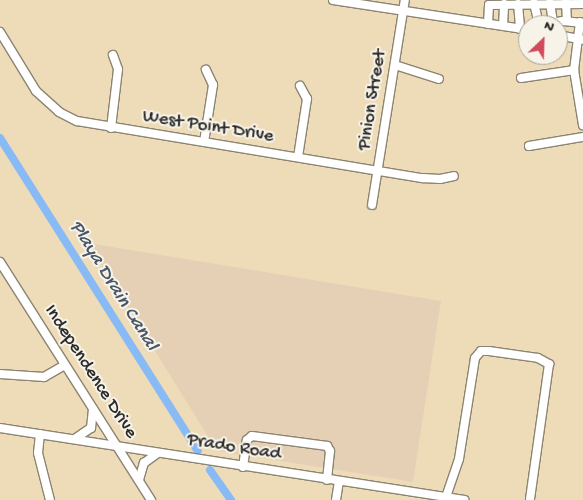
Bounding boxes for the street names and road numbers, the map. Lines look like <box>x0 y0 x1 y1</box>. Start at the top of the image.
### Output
street label: Pinion Street <box>354 48 392 152</box>
street label: West Point Drive <box>141 105 275 149</box>
street label: Independence Drive <box>38 301 142 443</box>
street label: Prado Road <box>185 429 283 467</box>

